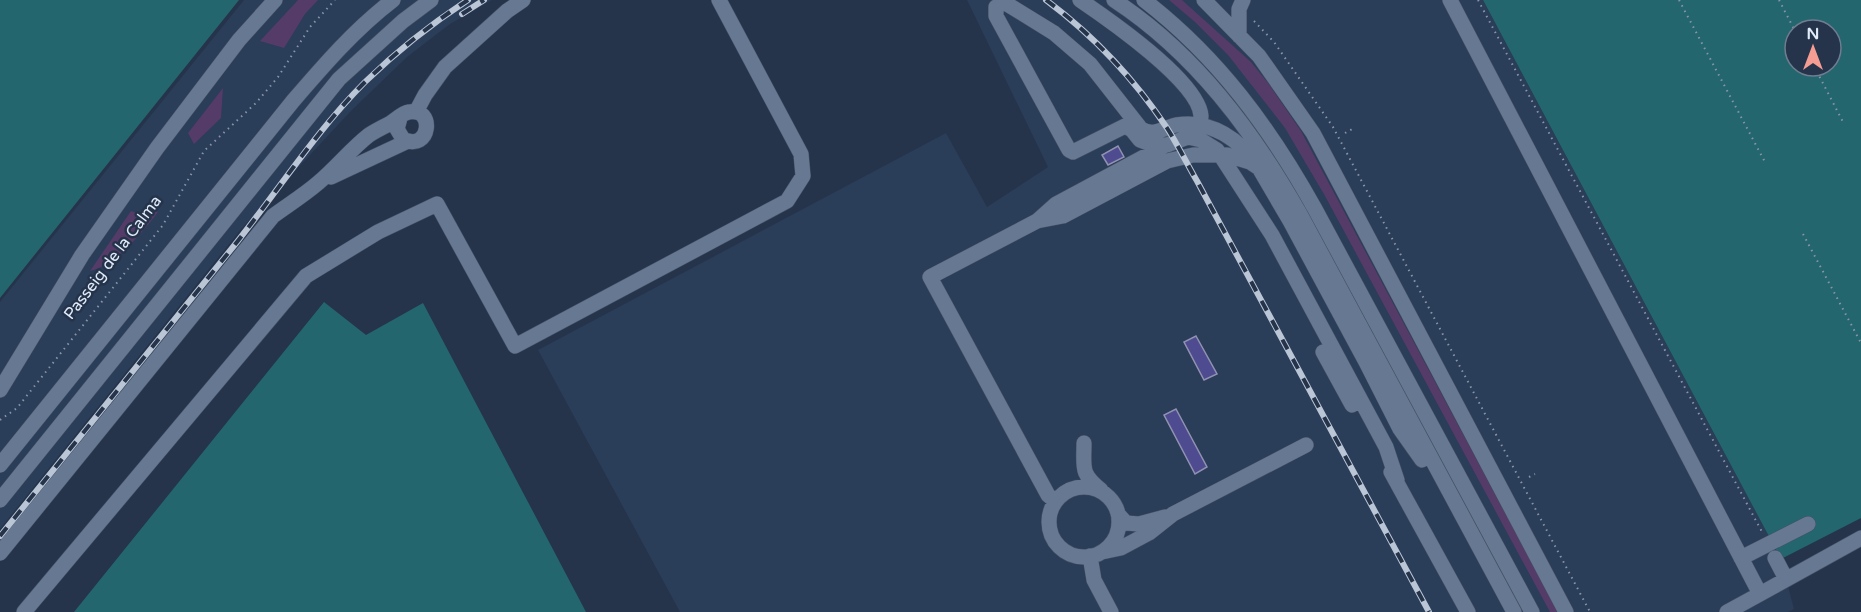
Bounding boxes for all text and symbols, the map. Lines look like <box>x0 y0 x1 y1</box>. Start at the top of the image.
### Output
north arrow <box>1783 18 1843 78</box>
text: N <box>1807 24 1819 44</box>
street label: Passeig de la Calma <box>60 192 166 324</box>

